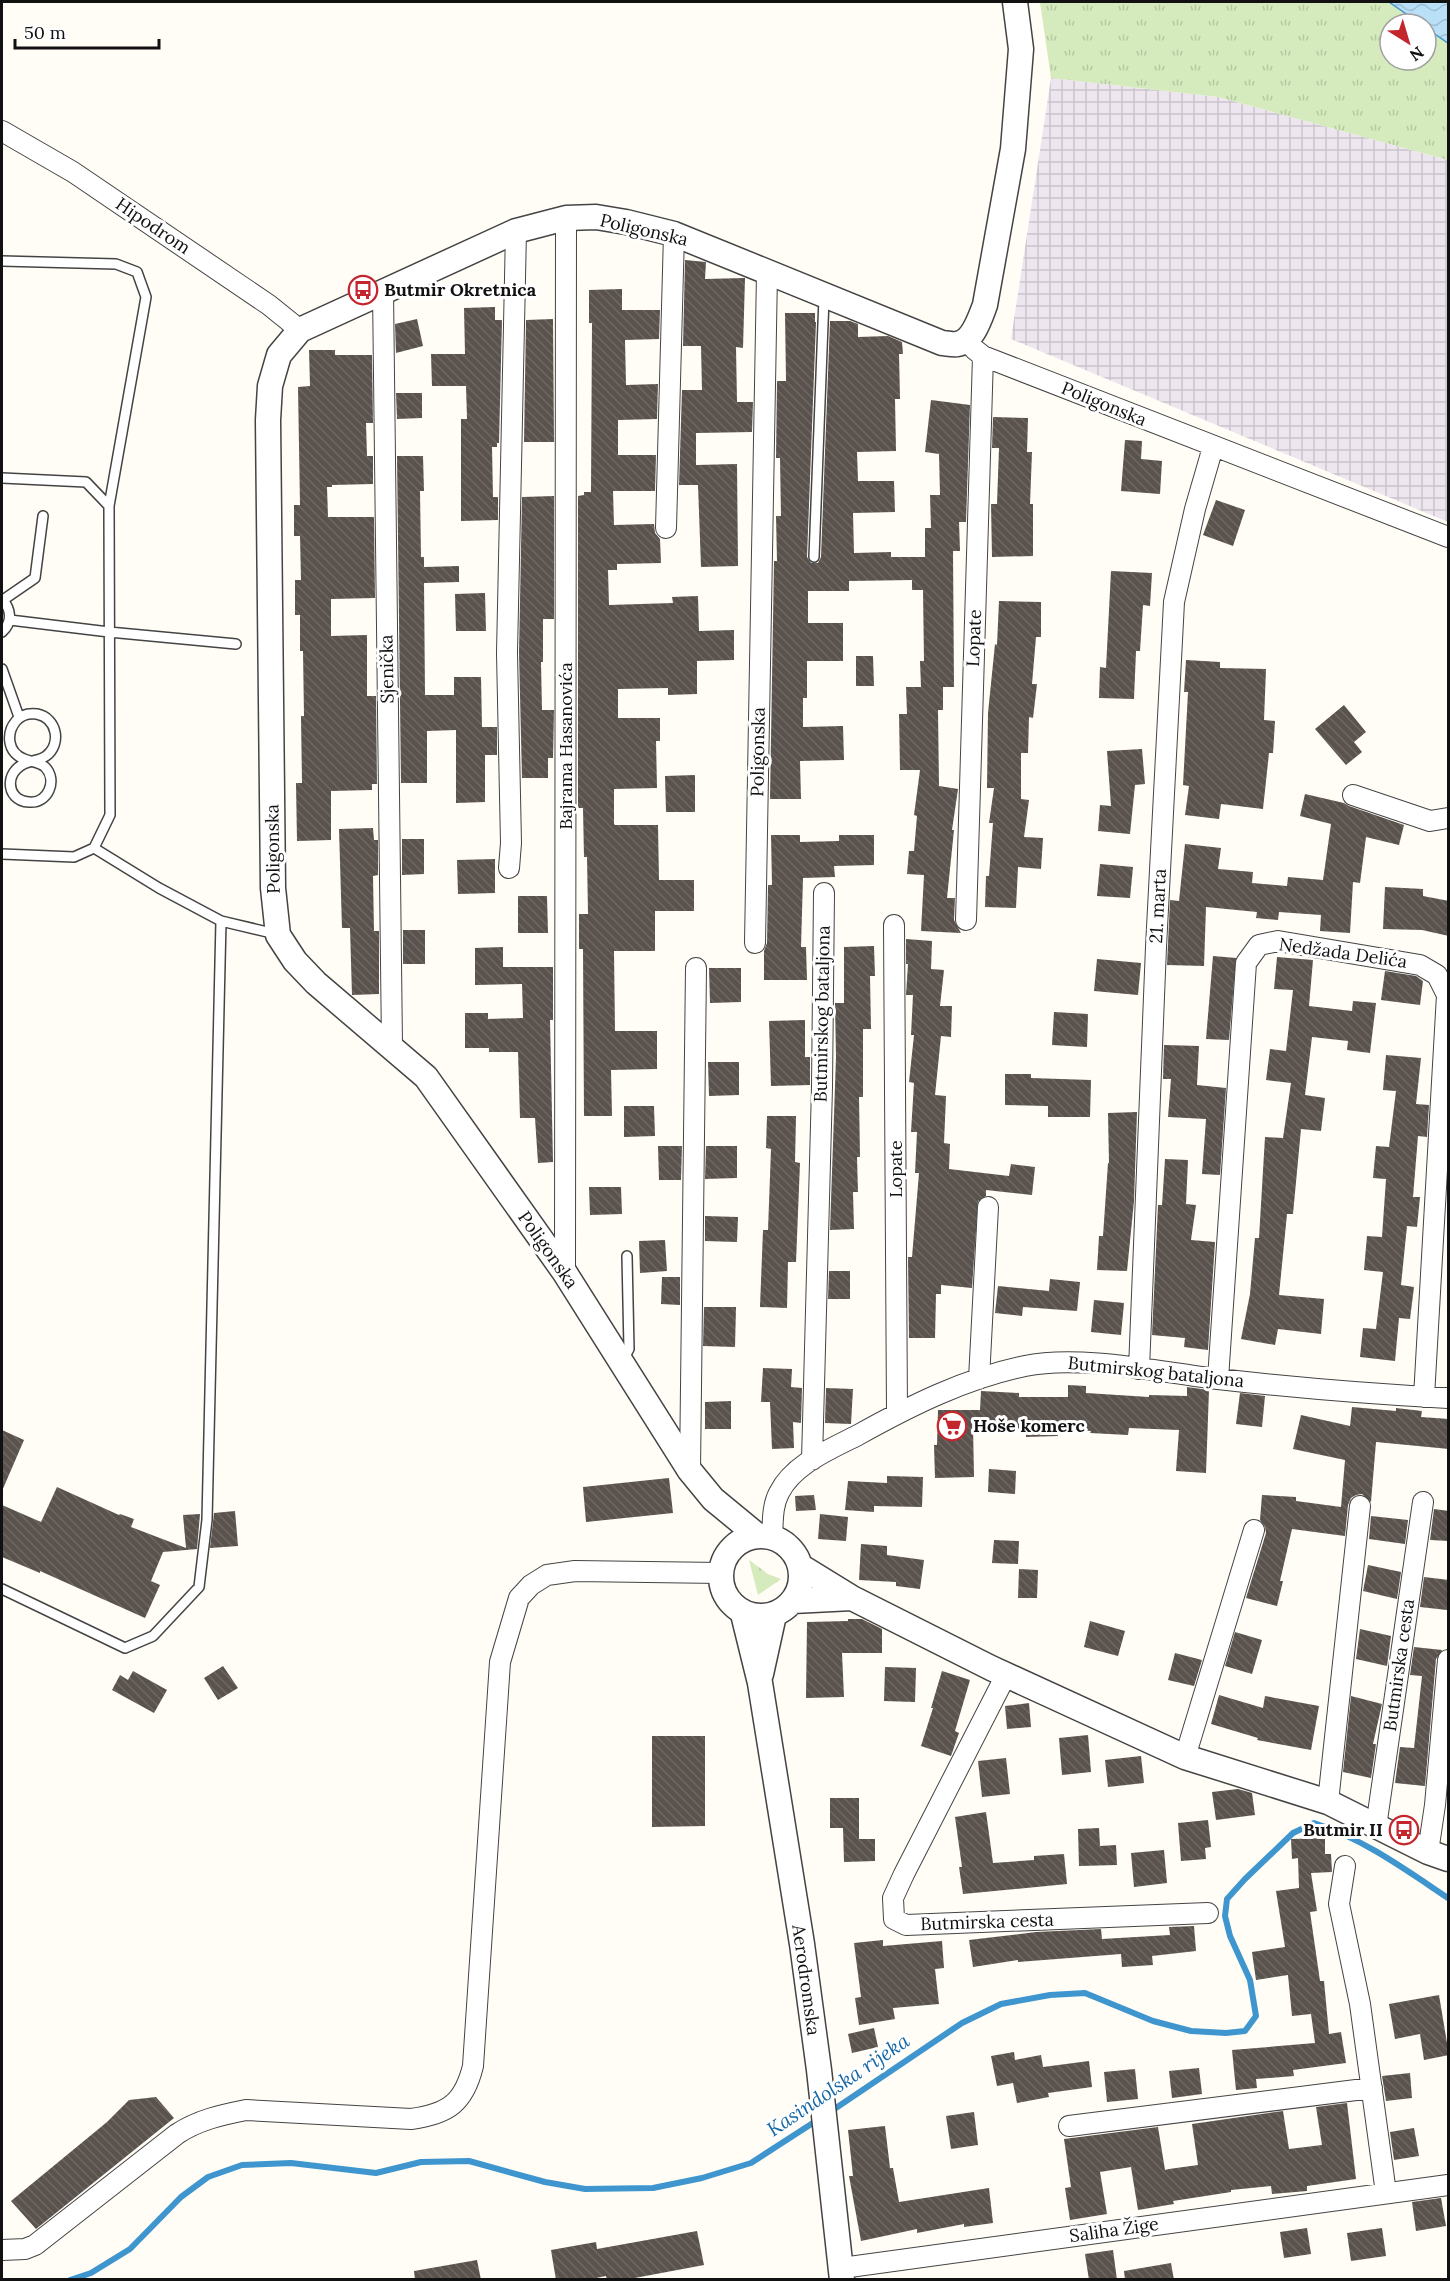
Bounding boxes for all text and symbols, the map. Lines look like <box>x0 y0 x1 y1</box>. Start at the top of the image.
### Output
scale bar <box>15 12 159 50</box>
north arrow <box>1378 12 1438 72</box>
text: 50 m <box>24 21 66 44</box>
text: N <box>1406 42 1428 66</box>
street label: Hipodrom <box>111 192 195 259</box>
street label: Poligonska <box>598 208 690 251</box>
bus stop icon: Butmir Okretnica <box>347 274 379 306</box>
place label: Butmir Okretnica <box>384 278 537 301</box>
street label: Poligonska <box>1058 376 1150 431</box>
street label: Lopate <box>961 609 986 667</box>
street label: Sjenička <box>374 634 399 704</box>
street label: Bajrama Hasanovića <box>554 662 577 830</box>
street label: Poligonska <box>745 707 770 797</box>
street label: Poligonska <box>260 804 285 894</box>
street label: 21. marta <box>1144 868 1171 944</box>
street label: Butmirskog bataljona <box>808 925 835 1103</box>
street label: Nedžada Delića <box>1278 932 1409 973</box>
street label: Lopate <box>884 1140 907 1198</box>
street label: Poligonska <box>513 1206 584 1293</box>
street label: Butmirskog bataljona <box>1067 1351 1245 1392</box>
supermarket icon: Hoše komerc <box>936 1410 968 1442</box>
place label: Hoše komerc <box>973 1414 1086 1437</box>
street label: Butmirska cesta <box>1378 1597 1419 1733</box>
bus stop icon: Butmir II <box>1388 1814 1420 1846</box>
place label: Butmir II <box>1303 1818 1383 1841</box>
street label: Butmirska cesta <box>920 1908 1054 1935</box>
street label: Aerodromska <box>787 1922 826 2037</box>
water label: Kasindolska rijeka <box>762 2028 914 2141</box>
street label: Saliha Žige <box>1068 2212 1160 2247</box>

